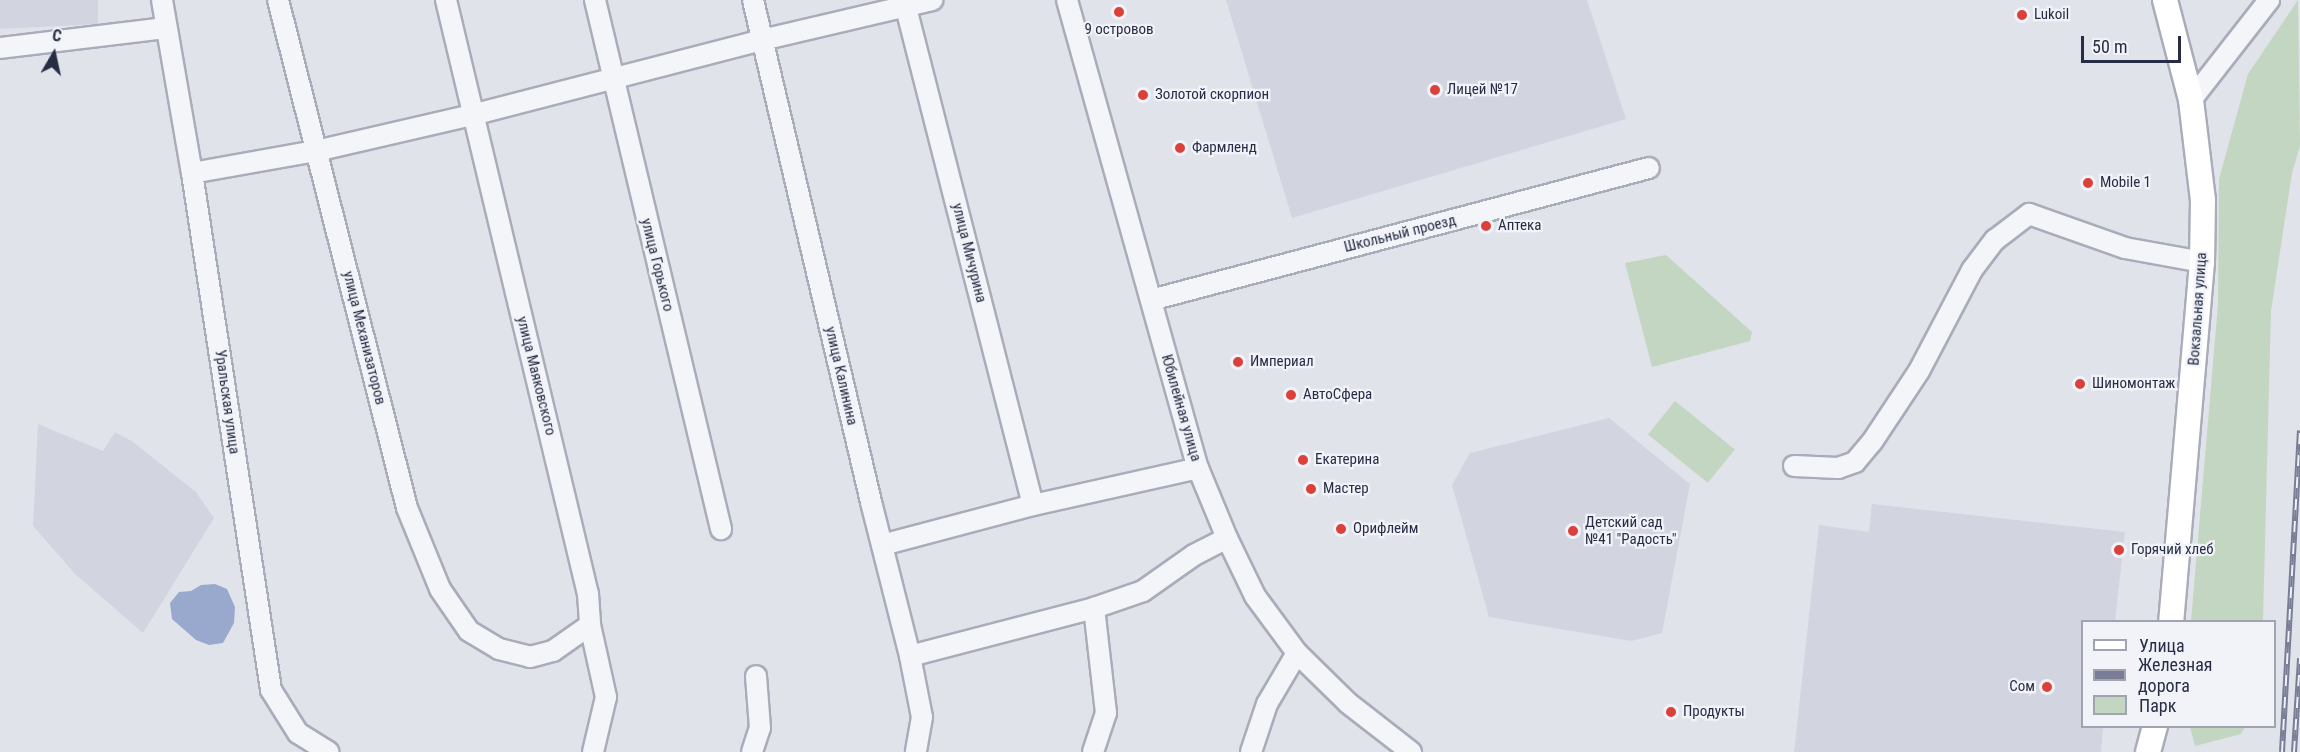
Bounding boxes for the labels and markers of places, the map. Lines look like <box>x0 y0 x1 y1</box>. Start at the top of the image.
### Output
marker: 9 островов <box>1112 5 1126 19</box>
place label: Lukoil <box>2034 6 2069 24</box>
marker: Lukoil <box>2015 8 2029 22</box>
place label: 9 островов <box>1084 21 1154 39</box>
place label: Лицей №17 <box>1447 81 1518 99</box>
marker: Лицей №17 <box>1428 83 1442 97</box>
place label: Золотой скорпион <box>1155 86 1269 104</box>
marker: Золотой скорпион <box>1136 88 1150 102</box>
place label: Фармленд <box>1192 139 1257 157</box>
marker: Фармленд <box>1173 141 1187 155</box>
place label: Mobile 1 <box>2100 174 2151 192</box>
marker: Mobile 1 <box>2081 176 2095 190</box>
place label: Аптека <box>1498 217 1542 235</box>
marker: Аптека <box>1479 219 1493 233</box>
place label: Империал <box>1250 353 1314 371</box>
marker: Империал <box>1231 355 1245 369</box>
place label: Шиномонтаж <box>2092 375 2175 393</box>
marker: Шиномонтаж <box>2073 377 2087 391</box>
place label: АвтоСфера <box>1303 386 1372 404</box>
marker: АвтоСфера <box>1284 388 1298 402</box>
place label: Екатерина <box>1315 451 1379 469</box>
marker: Екатерина <box>1296 453 1310 467</box>
place label: Мастер <box>1323 480 1369 498</box>
marker: Мастер <box>1304 482 1318 496</box>
place label: Детский сад №41 "Радость" <box>1585 513 1677 548</box>
place label: Орифлейм <box>1353 520 1418 538</box>
marker: Орифлейм <box>1334 522 1348 536</box>
marker: Детский сад №41 "Радость" <box>1566 524 1580 538</box>
place label: Горячий хлеб <box>2131 541 2214 559</box>
marker: Горячий хлеб <box>2112 543 2126 557</box>
place label: Сом <box>2009 678 2035 696</box>
marker: Сом <box>2040 680 2054 694</box>
place label: Продукты <box>1683 703 1745 721</box>
marker: Продукты <box>1664 705 1678 719</box>

